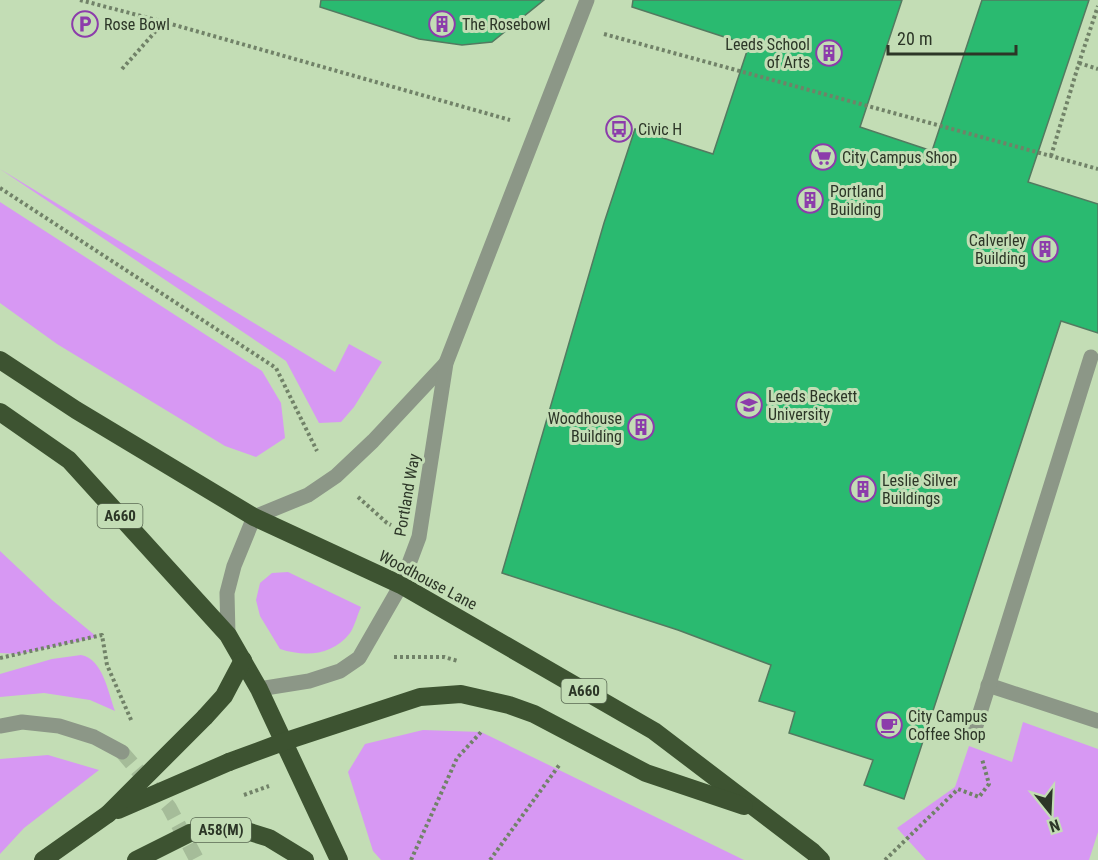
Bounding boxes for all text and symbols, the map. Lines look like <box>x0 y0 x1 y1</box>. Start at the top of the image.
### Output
parking icon: Rose Bowl <box>70 9 100 39</box>
building icon: The Rosebowl <box>427 9 457 39</box>
place label: Rose Bowl <box>104 15 170 34</box>
place label: The Rosebowl <box>462 15 551 34</box>
scale bar <box>888 18 1016 56</box>
text: 20 m <box>897 28 932 49</box>
place label: Leeds School of Arts <box>725 35 810 72</box>
building icon: Leeds School of Arts <box>814 38 844 68</box>
bus stop icon: Civic H <box>604 114 634 144</box>
place label: Civic H <box>638 120 682 139</box>
supermarket icon: City Campus Shop <box>808 142 838 172</box>
place label: City Campus Shop <box>842 148 957 167</box>
place label: Portland Building <box>830 182 884 219</box>
building icon: Portland Building <box>795 185 825 215</box>
place label: Calverley Building <box>969 231 1026 268</box>
building icon: Calverley Building <box>1030 234 1060 264</box>
place label: Leeds Beckett University <box>768 387 857 424</box>
school or university icon: Leeds Beckett University <box>734 390 764 420</box>
place label: Woodhouse Building <box>548 409 622 446</box>
building icon: Woodhouse Building <box>626 412 656 442</box>
street label: Portland Way <box>390 452 424 538</box>
place label: Leslie Silver Buildings <box>882 471 958 508</box>
building icon: Leslie Silver Buildings <box>848 474 878 504</box>
road number: A660 <box>98 504 142 528</box>
street label: Woodhouse Lane <box>376 546 480 614</box>
road number: A660 <box>562 679 606 703</box>
place label: City Campus Coffee Shop <box>908 707 988 744</box>
cafe icon: City Campus Coffee Shop <box>874 710 904 740</box>
north arrow <box>1020 782 1080 842</box>
text: N <box>1047 815 1062 836</box>
road number: A58(M) <box>191 818 251 842</box>

